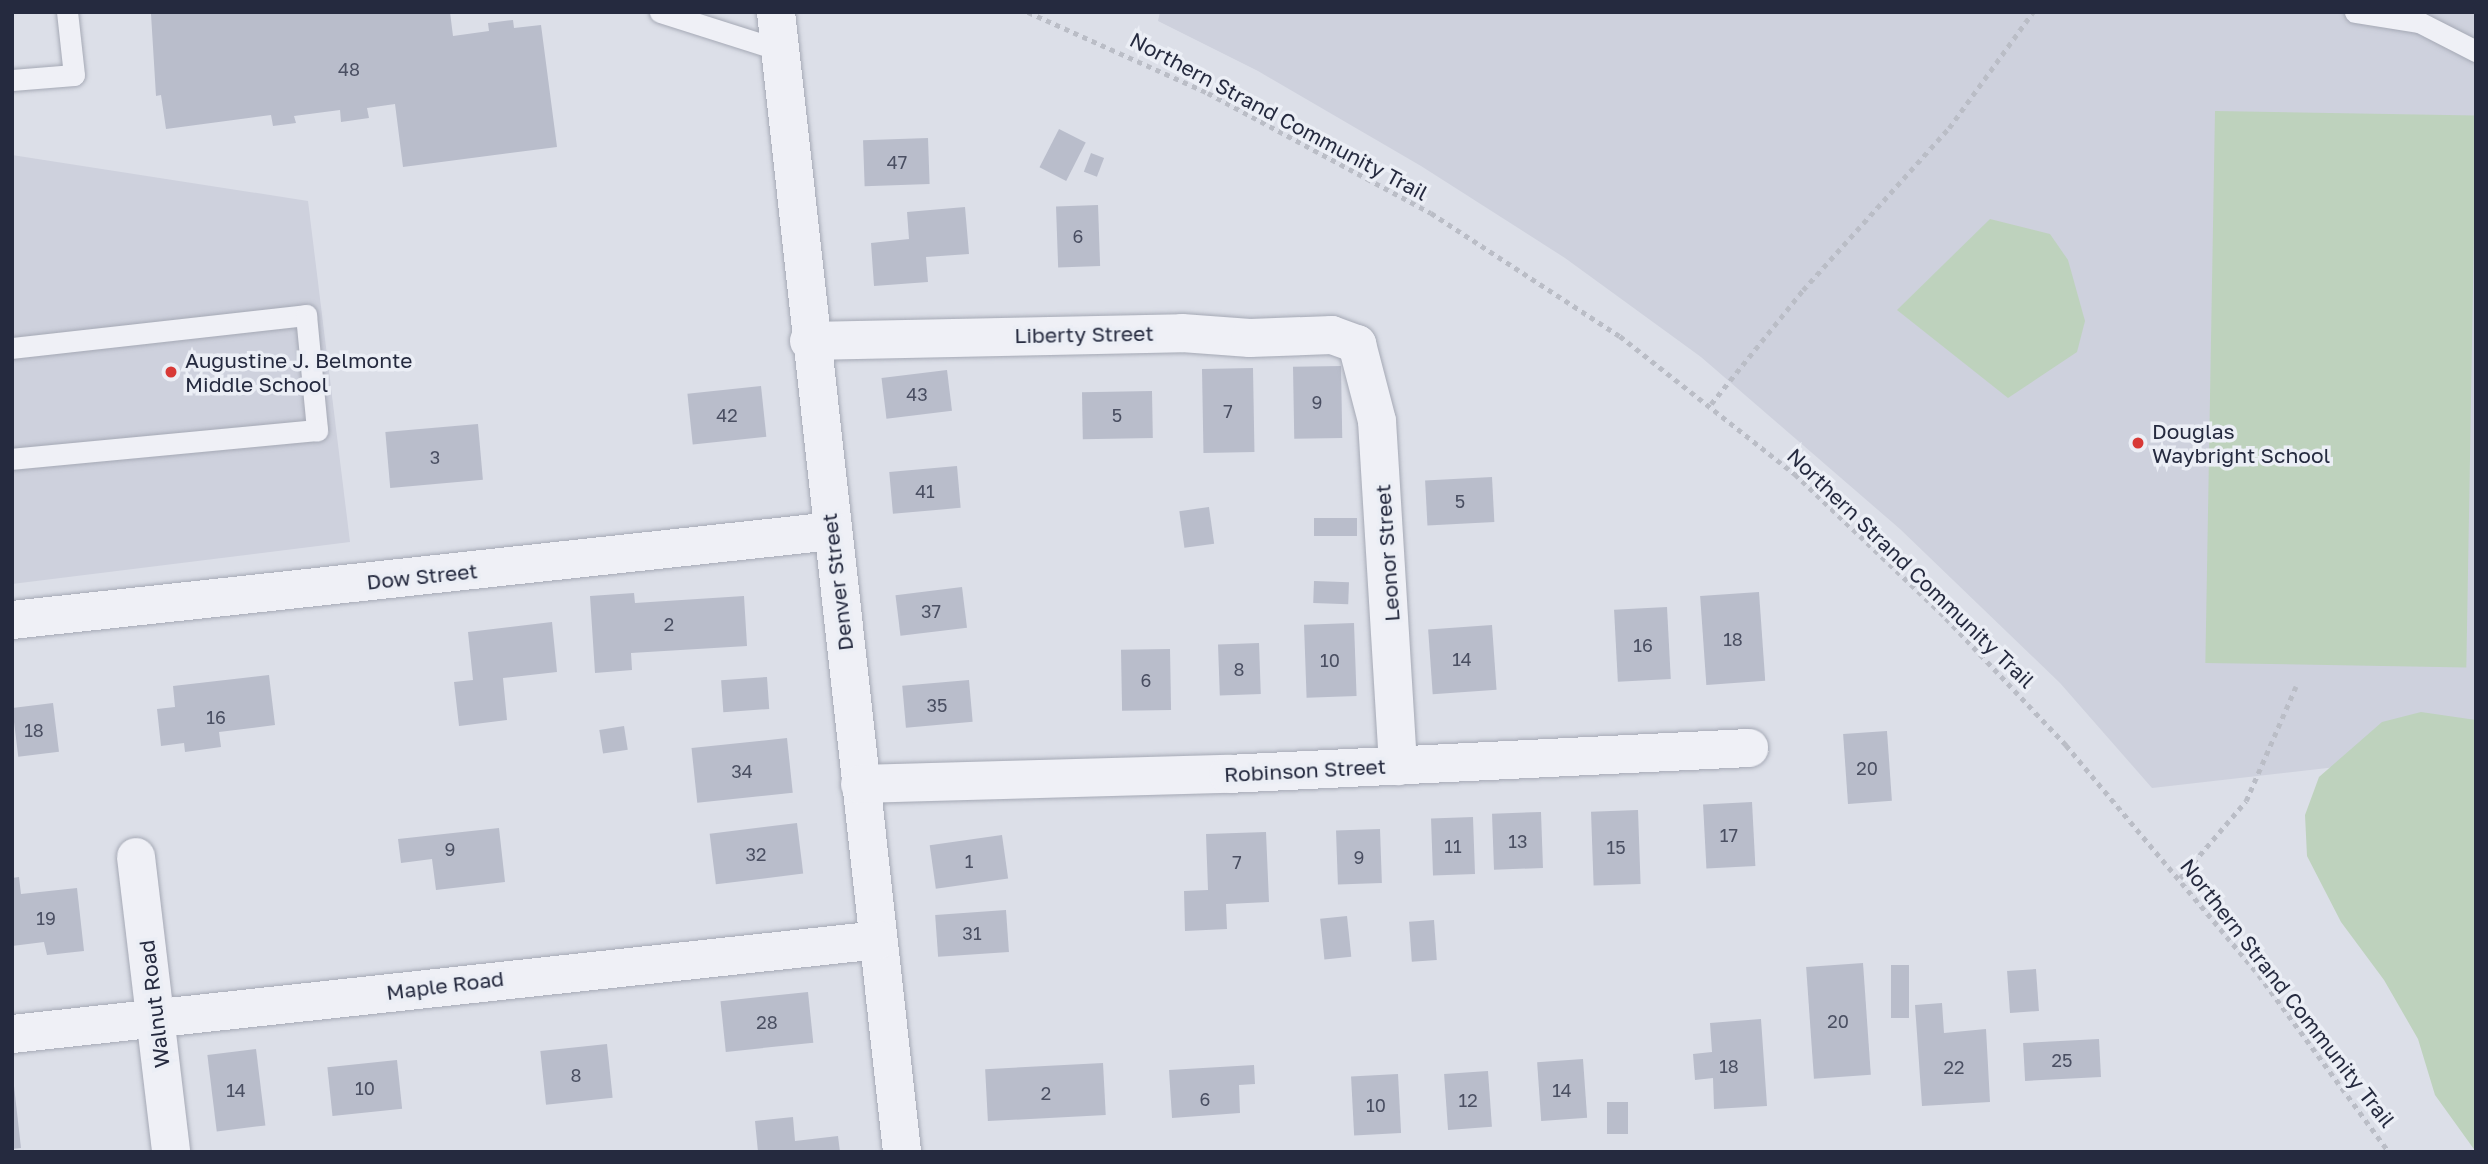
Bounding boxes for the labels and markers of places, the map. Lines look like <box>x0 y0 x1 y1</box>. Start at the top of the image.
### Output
place label: Augustine J. Belmonte Middle School <box>185 347 412 397</box>
marker: Augustine J. Belmonte Middle School <box>163 364 179 380</box>
place label: Douglas Waybright School <box>2152 418 2330 468</box>
marker: Douglas Waybright School <box>2130 435 2146 451</box>

